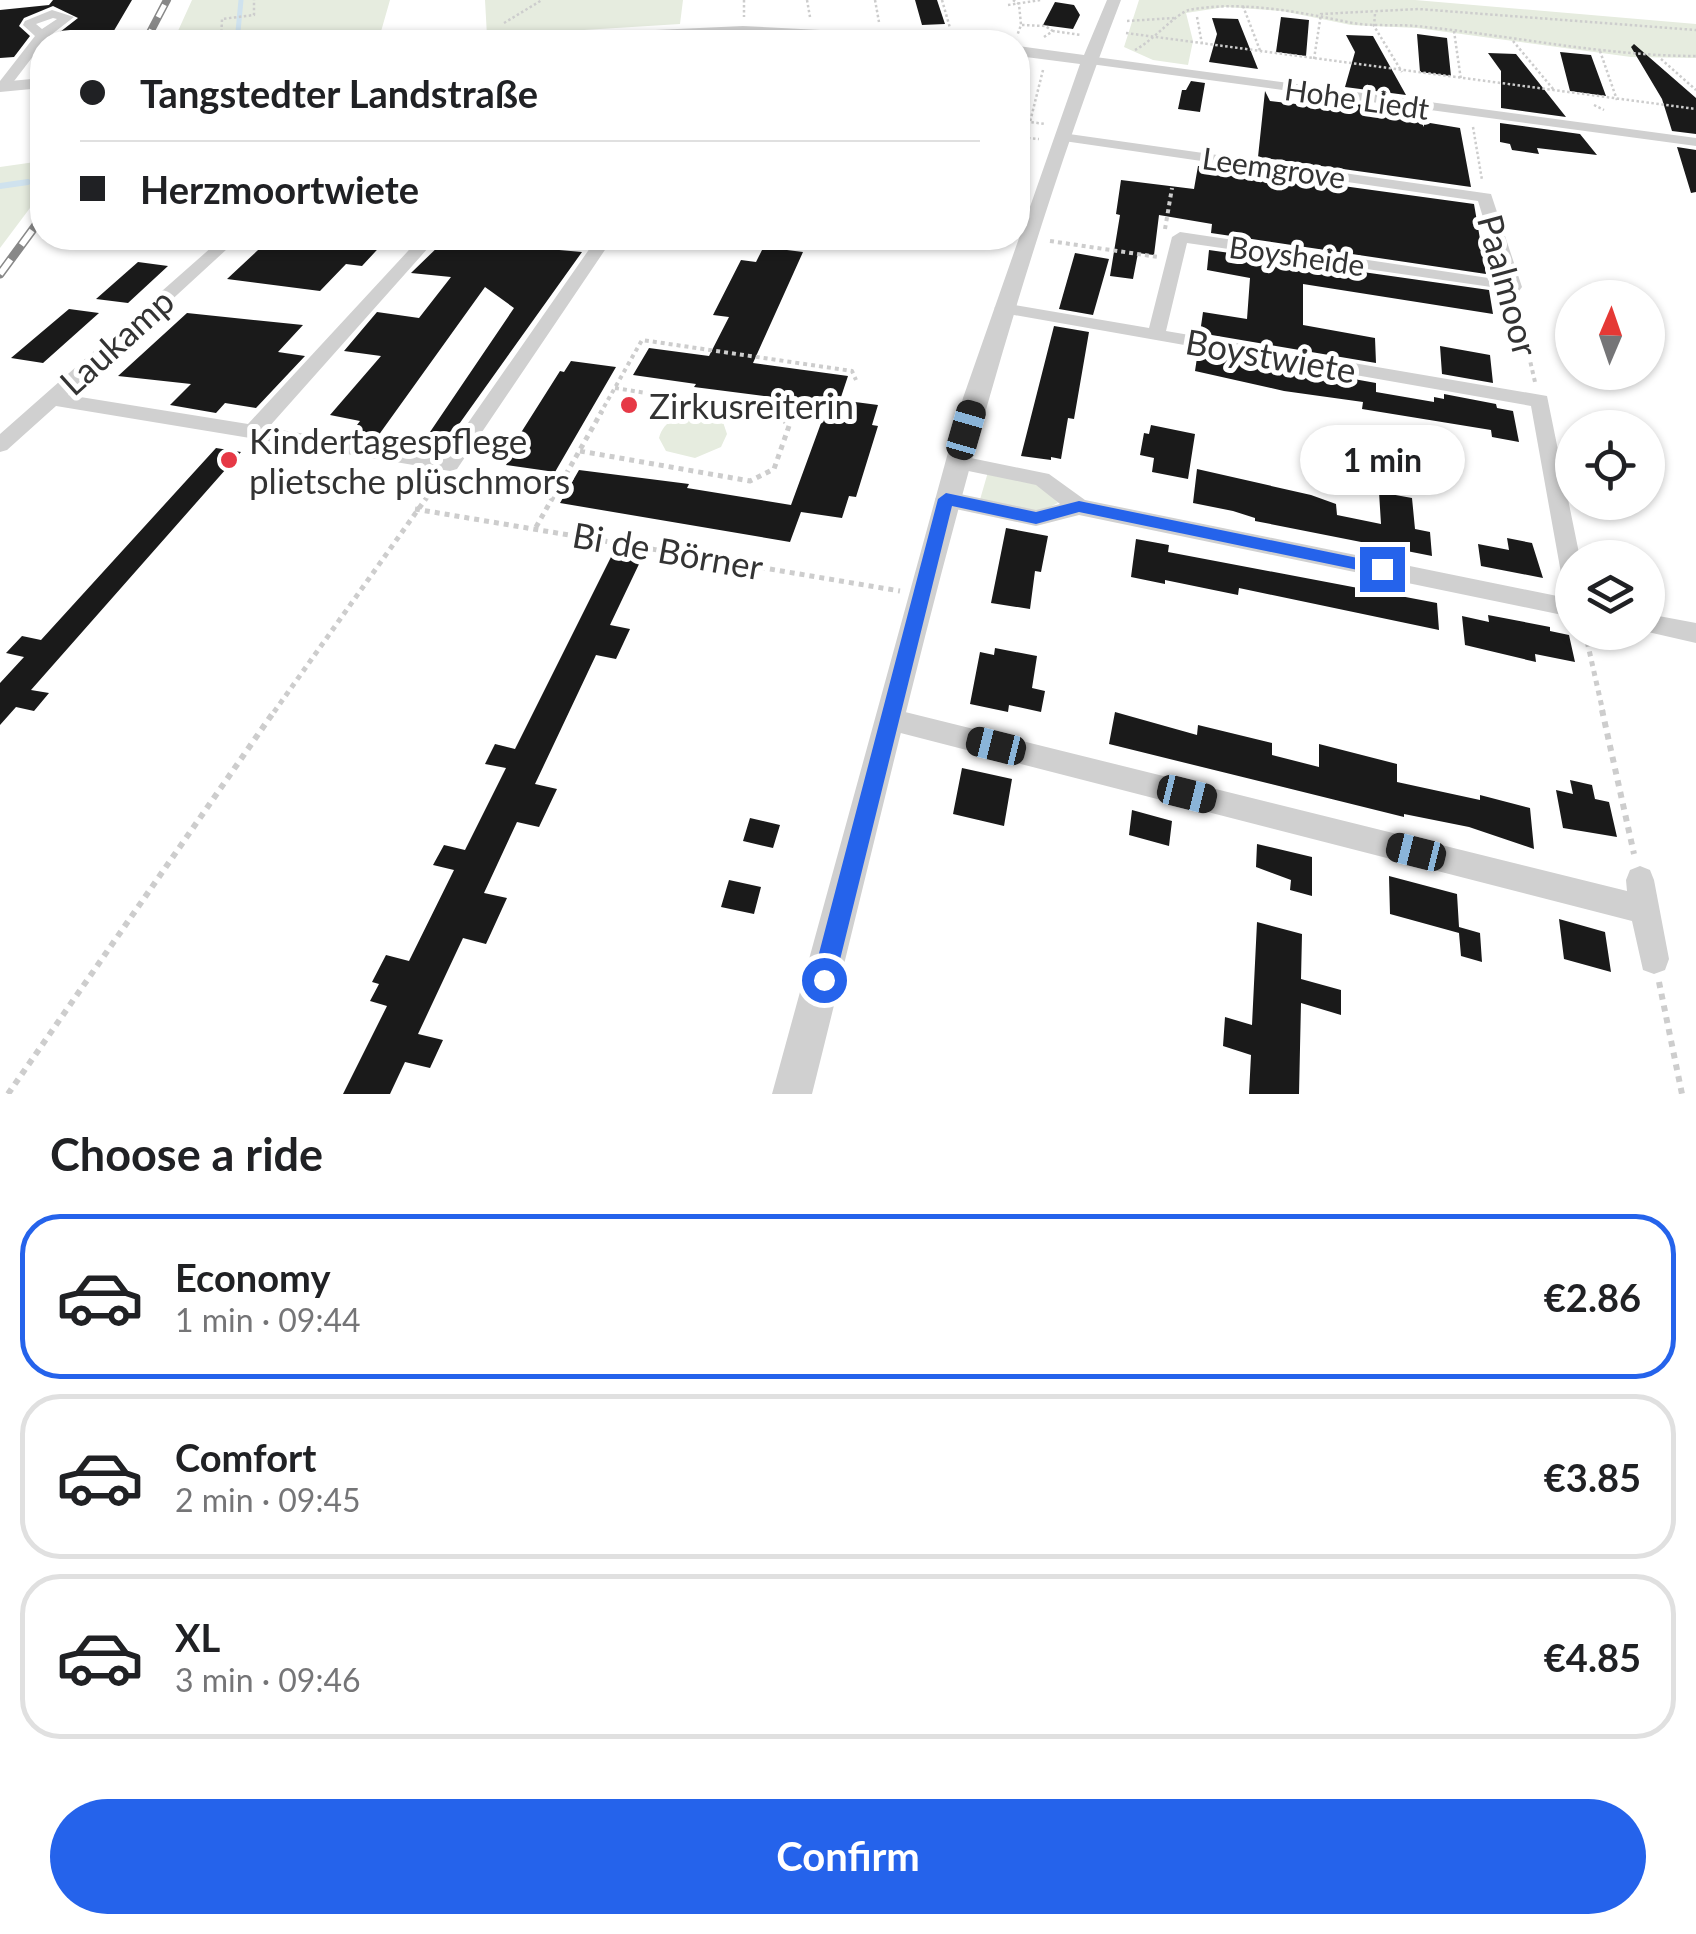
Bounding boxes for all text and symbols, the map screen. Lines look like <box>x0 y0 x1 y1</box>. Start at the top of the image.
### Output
text: Tangstedter Landstraße <box>140 70 538 116</box>
street label: Hohe Liedt <box>1282 70 1432 126</box>
street label: Leemgrove <box>1200 139 1348 195</box>
text: Herzmoortwiete <box>140 166 419 212</box>
street label: Paalmoor <box>1470 210 1548 361</box>
street label: Boysheide <box>1227 228 1367 282</box>
street label: Laukamp <box>50 279 182 403</box>
north arrow <box>1555 280 1665 390</box>
map controls <box>1555 280 1665 650</box>
street label: Boystwiete <box>1183 319 1359 391</box>
place label: Zirkusreiterin <box>649 384 854 426</box>
marker: Zirkusreiterin <box>618 394 640 416</box>
car <box>943 397 989 463</box>
button: locate <box>1555 410 1665 520</box>
place label: Kindertagespflege plietsche plüschmors <box>249 419 570 501</box>
callout: 1 min <box>1300 424 1464 494</box>
text: 1 min <box>1343 440 1422 479</box>
marker: Kindertagespflege plietsche plüschmors <box>218 449 240 471</box>
street label: Bi de Börner <box>570 513 767 587</box>
button: layers <box>1555 540 1665 650</box>
route end <box>1360 547 1405 592</box>
car <box>963 724 1029 768</box>
car <box>1154 772 1220 816</box>
car <box>1383 830 1449 874</box>
route start <box>802 958 847 1003</box>
text: Choose a ride <box>50 1127 323 1181</box>
icon: car <box>55 1252 145 1342</box>
text: Economy <box>175 1254 330 1300</box>
text: €2.86 <box>1544 1274 1641 1320</box>
text: 1 min · 09:44 <box>175 1300 361 1339</box>
icon: car <box>55 1432 145 1522</box>
text: Comfort <box>175 1434 316 1480</box>
text: €3.85 <box>1544 1454 1641 1500</box>
text: 2 min · 09:45 <box>175 1480 361 1519</box>
icon: car <box>55 1612 145 1702</box>
text: XL <box>175 1614 220 1660</box>
text: €4.85 <box>1544 1634 1641 1680</box>
text: 3 min · 09:46 <box>175 1660 361 1699</box>
button: Confirm <box>50 1799 1646 1914</box>

